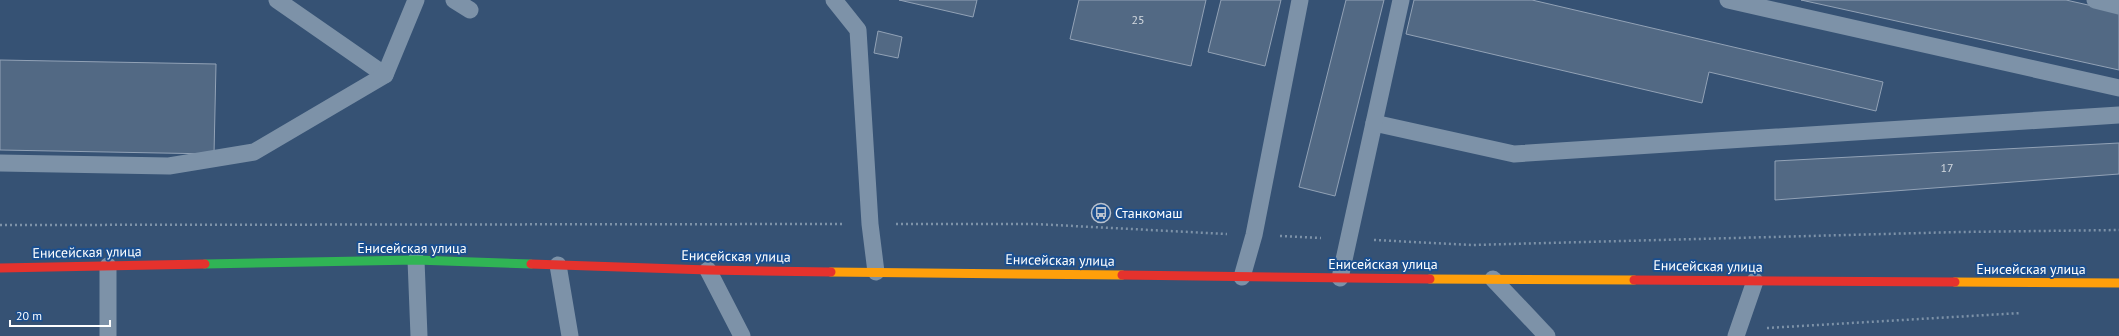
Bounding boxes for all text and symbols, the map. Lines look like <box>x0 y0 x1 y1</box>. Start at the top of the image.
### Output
house number: 25 <box>1131 12 1145 27</box>
house number: 17 <box>1940 160 1954 175</box>
bus stop icon: Станкомаш <box>1090 202 1112 224</box>
place label: Станкомаш <box>1115 204 1183 222</box>
street label: Енисейская улица <box>357 239 467 257</box>
street label: Енисейская улица <box>32 242 142 262</box>
street label: Енисейская улица <box>681 246 791 266</box>
street label: Енисейская улица <box>1005 250 1115 270</box>
street label: Енисейская улица <box>1328 255 1438 273</box>
street label: Енисейская улица <box>1653 256 1763 276</box>
street label: Енисейская улица <box>1976 260 2086 278</box>
scale bar <box>10 302 110 328</box>
text: 20 m <box>16 308 42 323</box>

